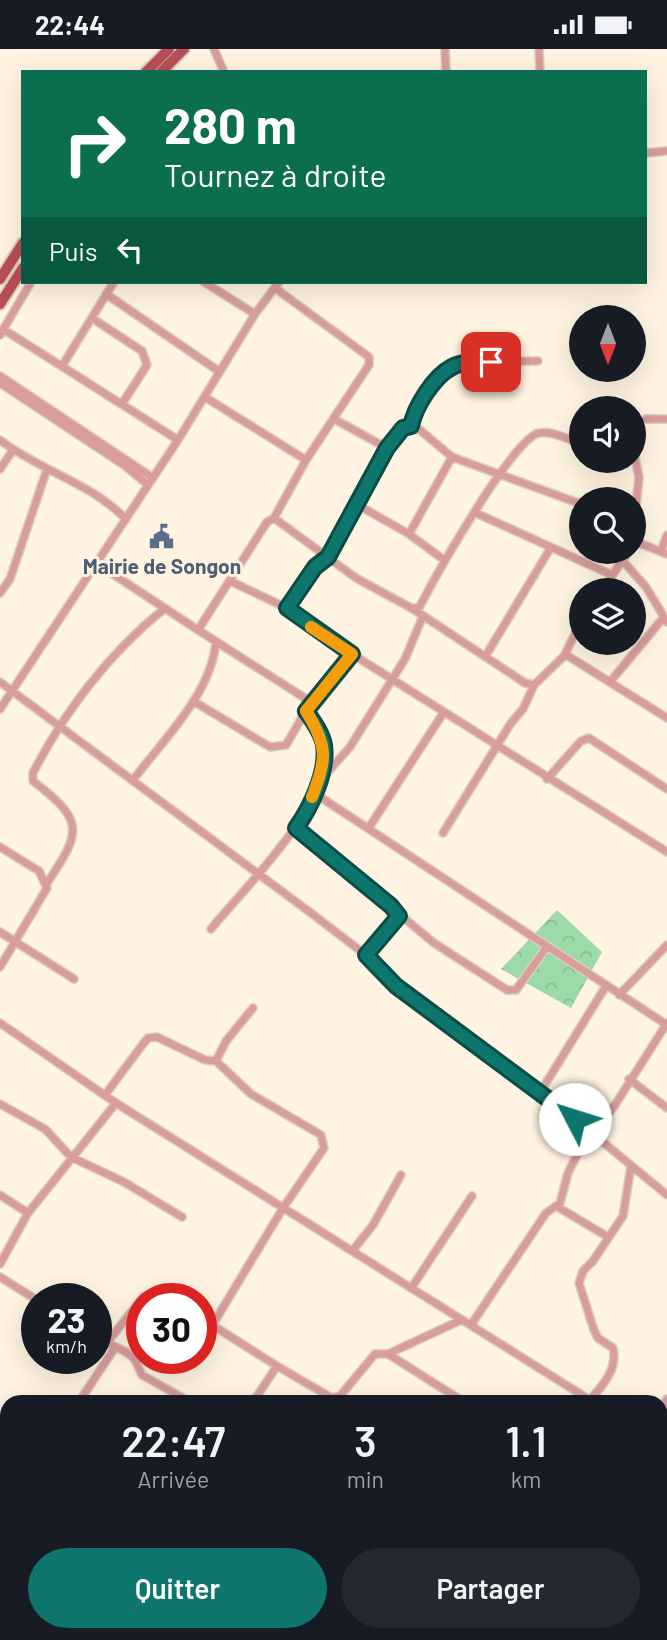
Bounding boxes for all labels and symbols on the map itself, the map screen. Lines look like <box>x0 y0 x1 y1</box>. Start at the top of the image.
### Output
north arrow <box>569 305 646 381</box>
pin <box>461 332 521 392</box>
public building icon: Mairie de Songon <box>148 522 176 550</box>
place label: Mairie de Songon <box>83 553 241 578</box>
position arrow <box>538 1082 612 1156</box>
speed limit sign: 30 <box>126 1283 217 1374</box>

